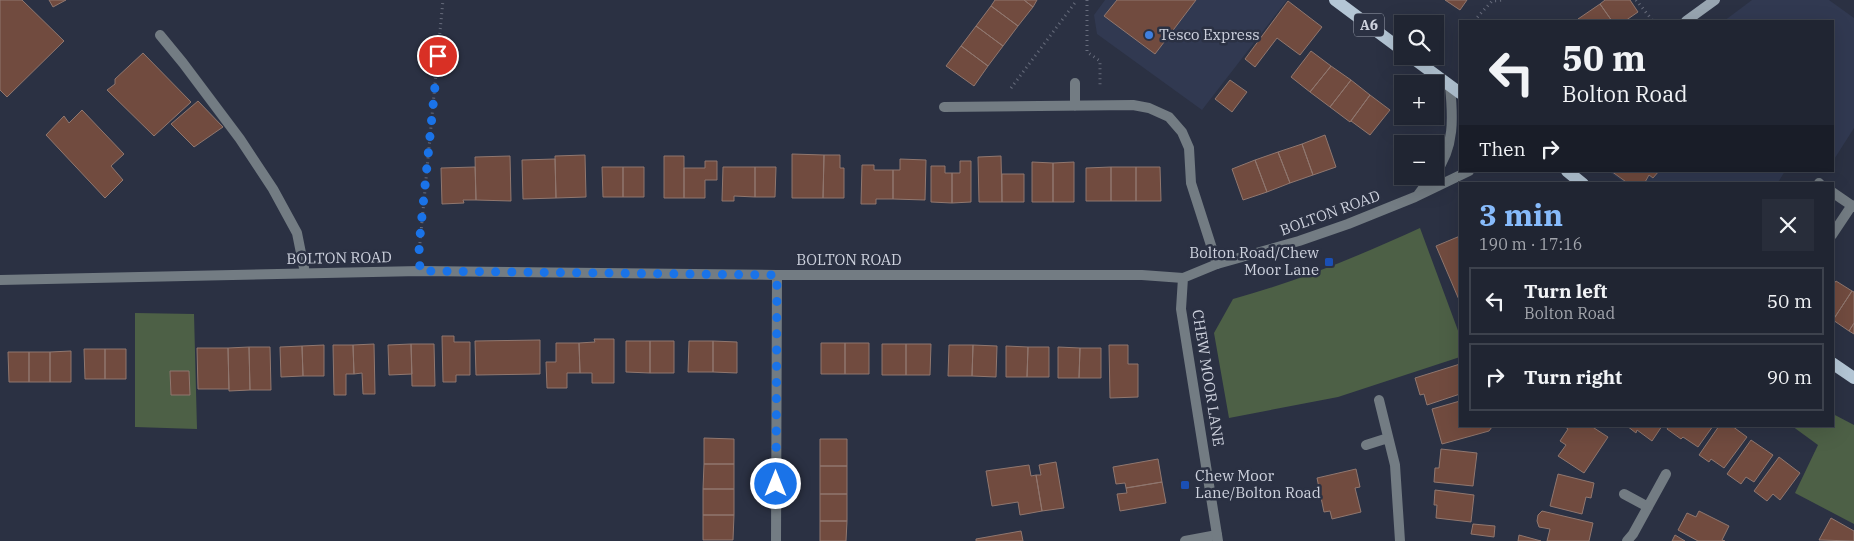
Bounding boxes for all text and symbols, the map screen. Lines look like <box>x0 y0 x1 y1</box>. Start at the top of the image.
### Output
road number: A6 <box>1354 14 1384 36</box>
map controls <box>1394 15 1444 185</box>
button: search <box>1394 15 1444 65</box>
place label: Tesco Express <box>1159 25 1259 44</box>
marker: Tesco Express <box>1143 29 1155 41</box>
pin <box>417 35 459 77</box>
text: 50 m <box>1562 35 1646 81</box>
icon: left <box>1479 40 1544 105</box>
icon: arrive <box>424 42 452 70</box>
button: + <box>1394 75 1444 125</box>
text: Bolton Road <box>1562 79 1688 108</box>
button: − <box>1394 135 1444 185</box>
icon: right <box>1536 135 1564 163</box>
text: Then <box>1479 137 1526 161</box>
street label: BOLTON ROAD <box>1277 186 1383 239</box>
text: 3 min <box>1479 195 1563 234</box>
button: close <box>1762 199 1814 251</box>
text: 190 m · 17:16 <box>1479 234 1582 254</box>
place label: Bolton Road/Chew Moor Lane <box>1189 243 1319 279</box>
street label: BOLTON ROAD <box>286 247 392 268</box>
street label: BOLTON ROAD <box>796 250 902 269</box>
marker: Bolton Road/Chew Moor Lane <box>1323 256 1335 268</box>
text: Turn left <box>1524 279 1607 303</box>
icon: left <box>1481 287 1509 315</box>
text: 50 m <box>1767 289 1812 313</box>
text: Bolton Road <box>1524 303 1615 323</box>
street label: CHEW MOOR LANE <box>1188 308 1229 448</box>
icon: right <box>1481 363 1509 391</box>
text: Turn right <box>1524 365 1622 389</box>
text: 90 m <box>1767 365 1812 389</box>
position arrow <box>749 457 801 509</box>
place label: Chew Moor Lane/Bolton Road <box>1195 466 1321 502</box>
marker: Chew Moor Lane/Bolton Road <box>1179 479 1191 491</box>

